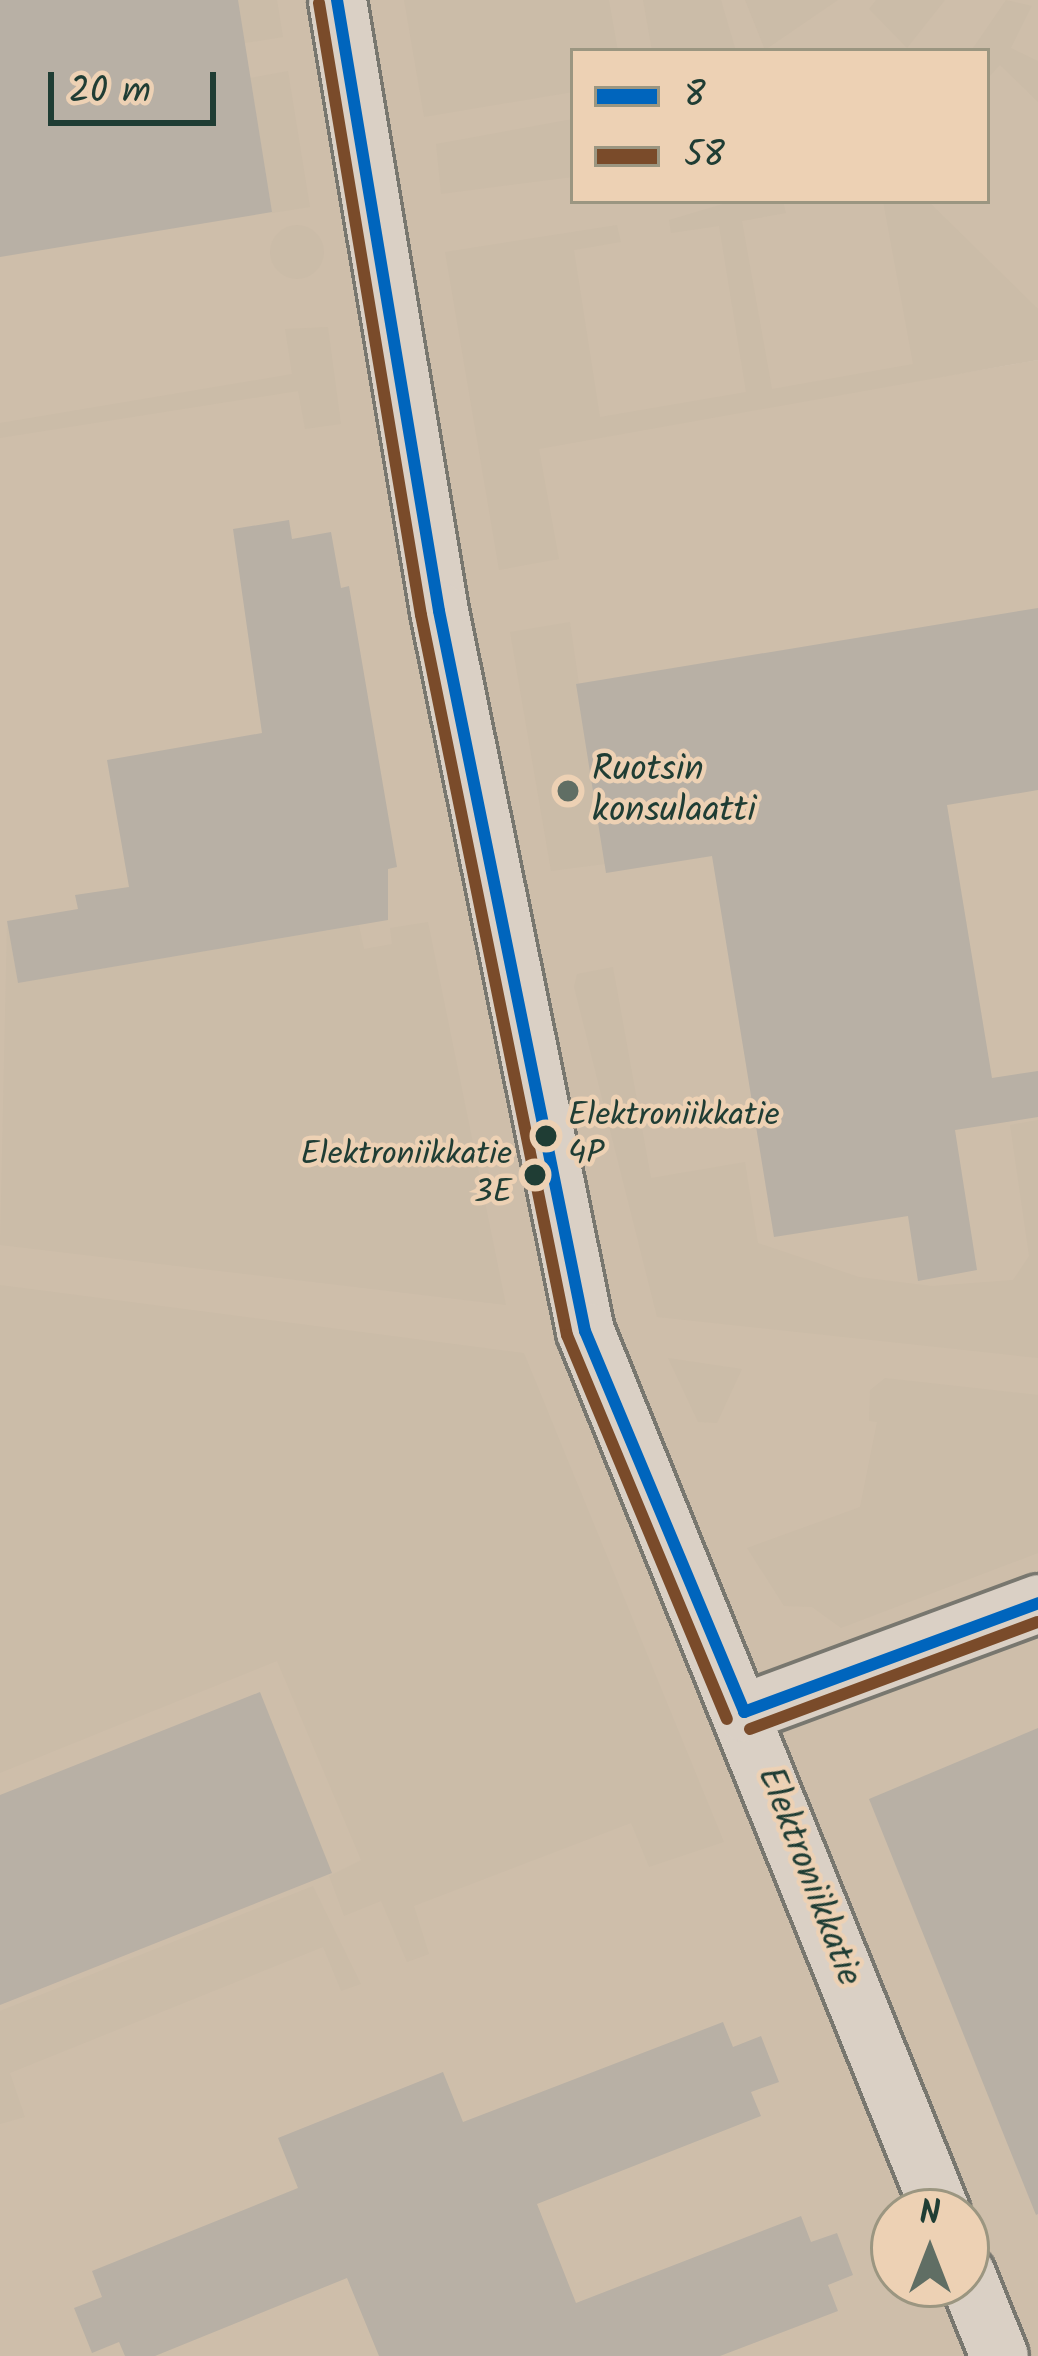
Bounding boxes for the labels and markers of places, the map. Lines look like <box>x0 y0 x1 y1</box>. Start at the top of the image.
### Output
place label: Ruotsin konsulaatti <box>592 748 756 833</box>
marker: Ruotsin konsulaatti <box>555 778 581 804</box>
place label: Elektroniikkatie 4P <box>568 1097 780 1175</box>
marker: Elektroniikkatie 4P <box>535 1125 557 1147</box>
place label: Elektroniikkatie 3E <box>300 1136 512 1214</box>
marker: Elektroniikkatie 3E <box>524 1164 546 1186</box>

